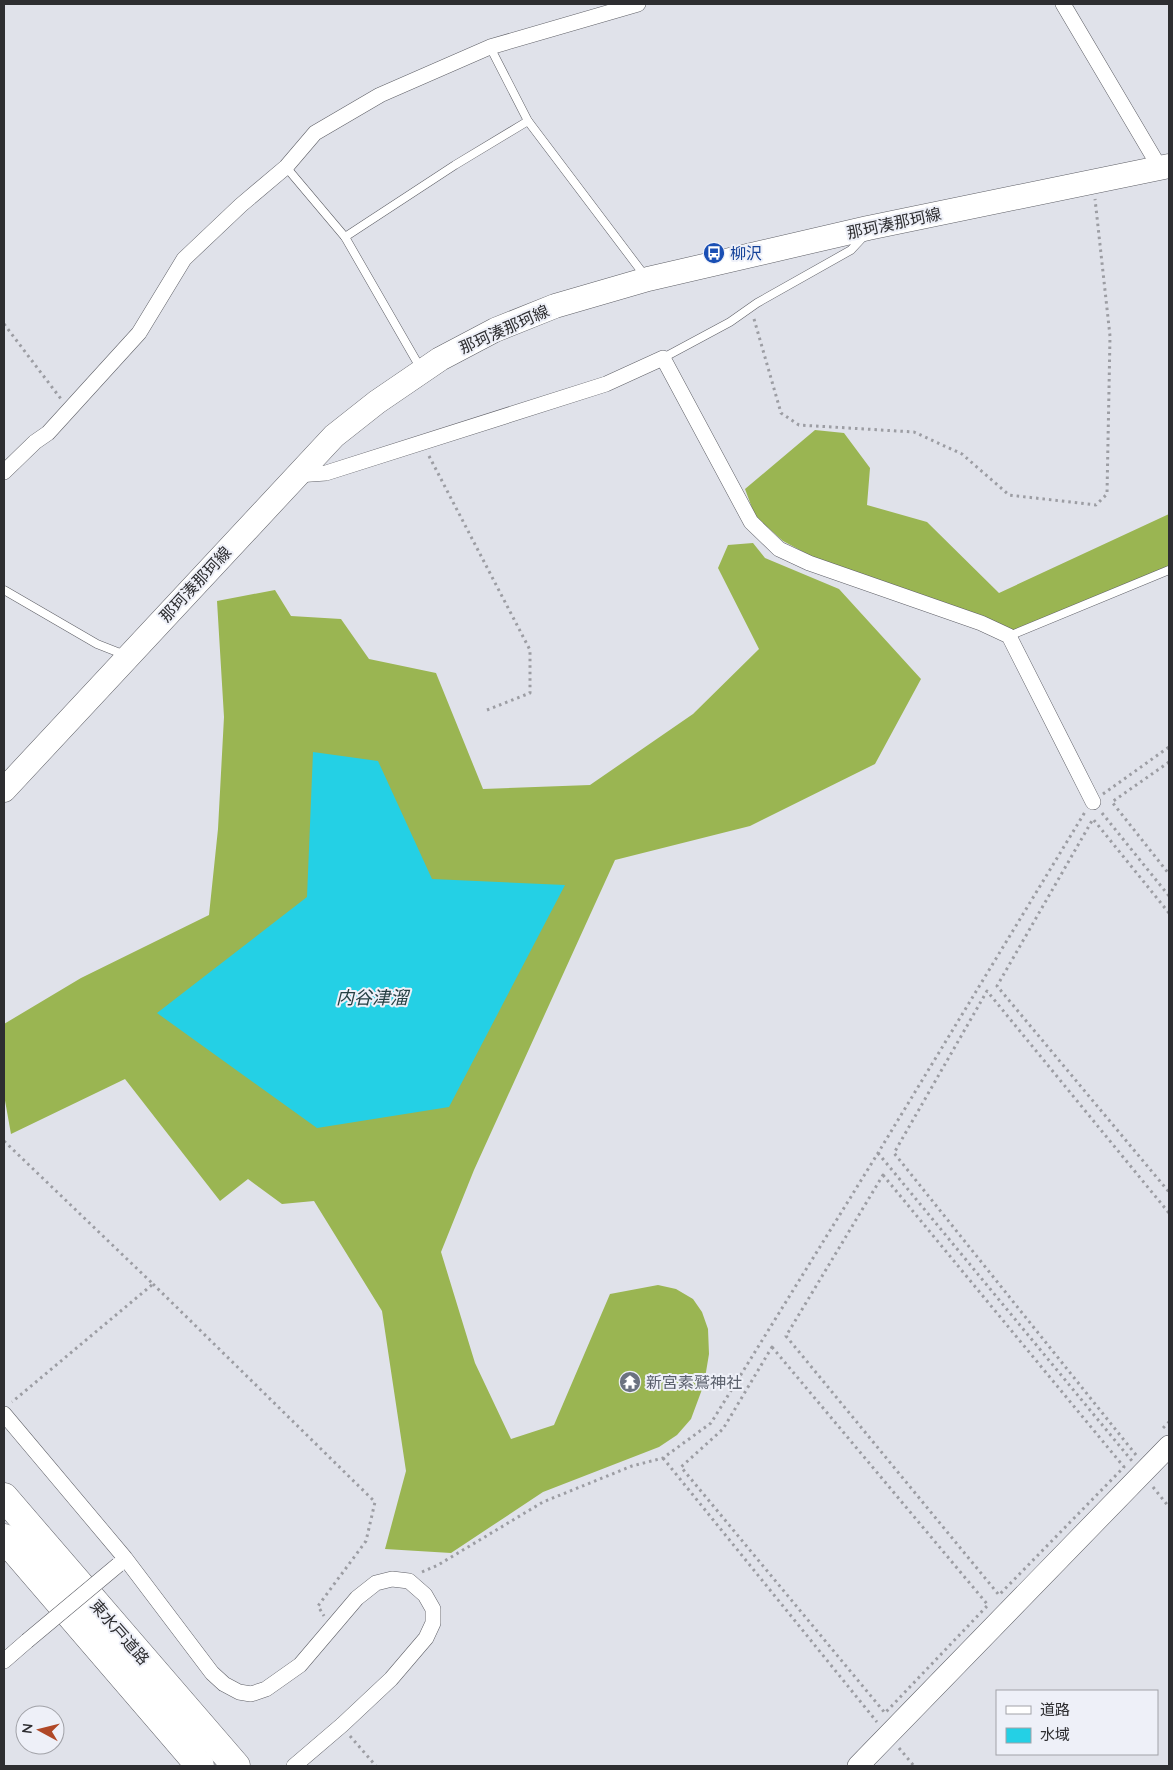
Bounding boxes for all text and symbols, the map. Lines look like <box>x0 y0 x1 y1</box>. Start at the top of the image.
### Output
street label: 那珂湊那珂線 <box>845 203 943 243</box>
bus stop icon: 柳沢 <box>702 241 726 265</box>
place label: 柳沢 <box>730 243 762 263</box>
street label: 那珂湊那珂線 <box>456 300 552 358</box>
street label: 那珂湊那珂線 <box>155 542 235 626</box>
water label: 内谷津溜 <box>336 986 411 1009</box>
temple icon: 新宮素鷲神社 <box>618 1370 642 1394</box>
place label: 新宮素鷲神社 <box>646 1372 742 1392</box>
street label: 東水戸道路 <box>86 1595 154 1669</box>
legend <box>996 1690 1158 1755</box>
text: 道路 <box>1040 1700 1070 1719</box>
north arrow <box>15 1705 65 1755</box>
text: N <box>18 1722 37 1735</box>
text: 水域 <box>1040 1725 1070 1744</box>

